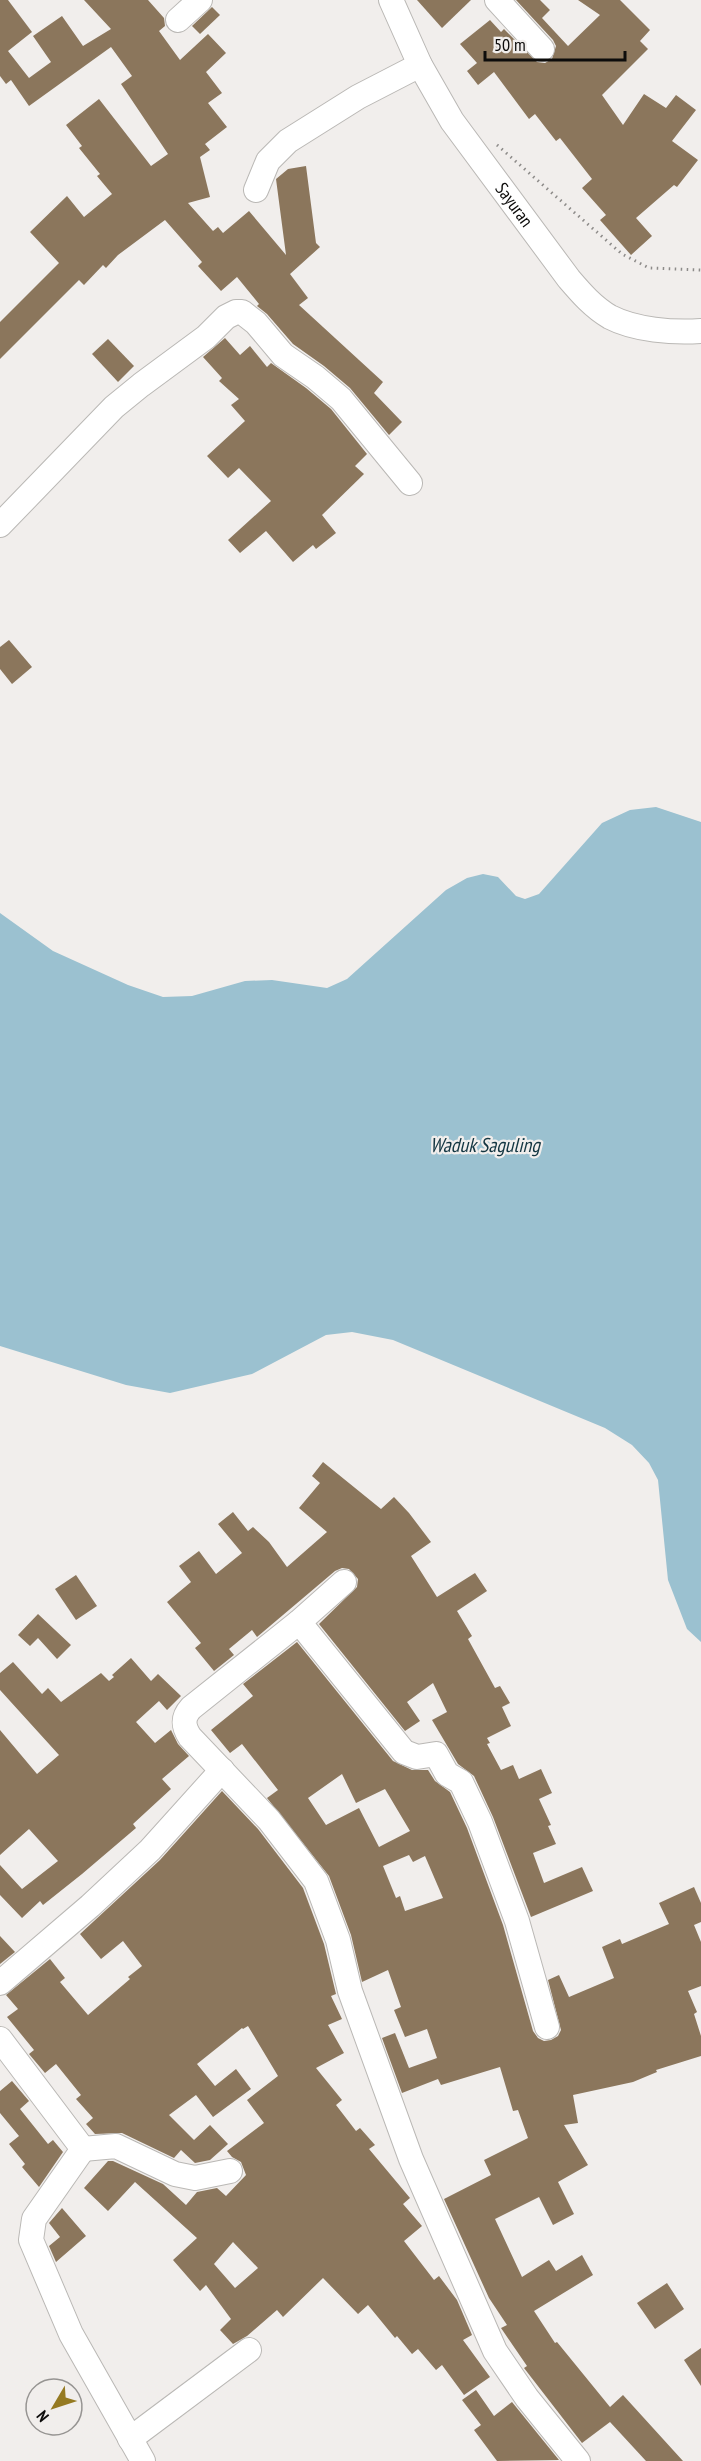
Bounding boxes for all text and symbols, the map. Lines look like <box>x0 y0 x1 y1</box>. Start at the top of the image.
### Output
scale bar <box>485 24 624 62</box>
text: 50 m <box>494 33 526 56</box>
street label: Sayuran <box>490 178 538 231</box>
water label: Waduk Saguling <box>430 1132 541 1158</box>
north arrow <box>24 2377 84 2437</box>
text: N <box>32 2407 53 2426</box>

